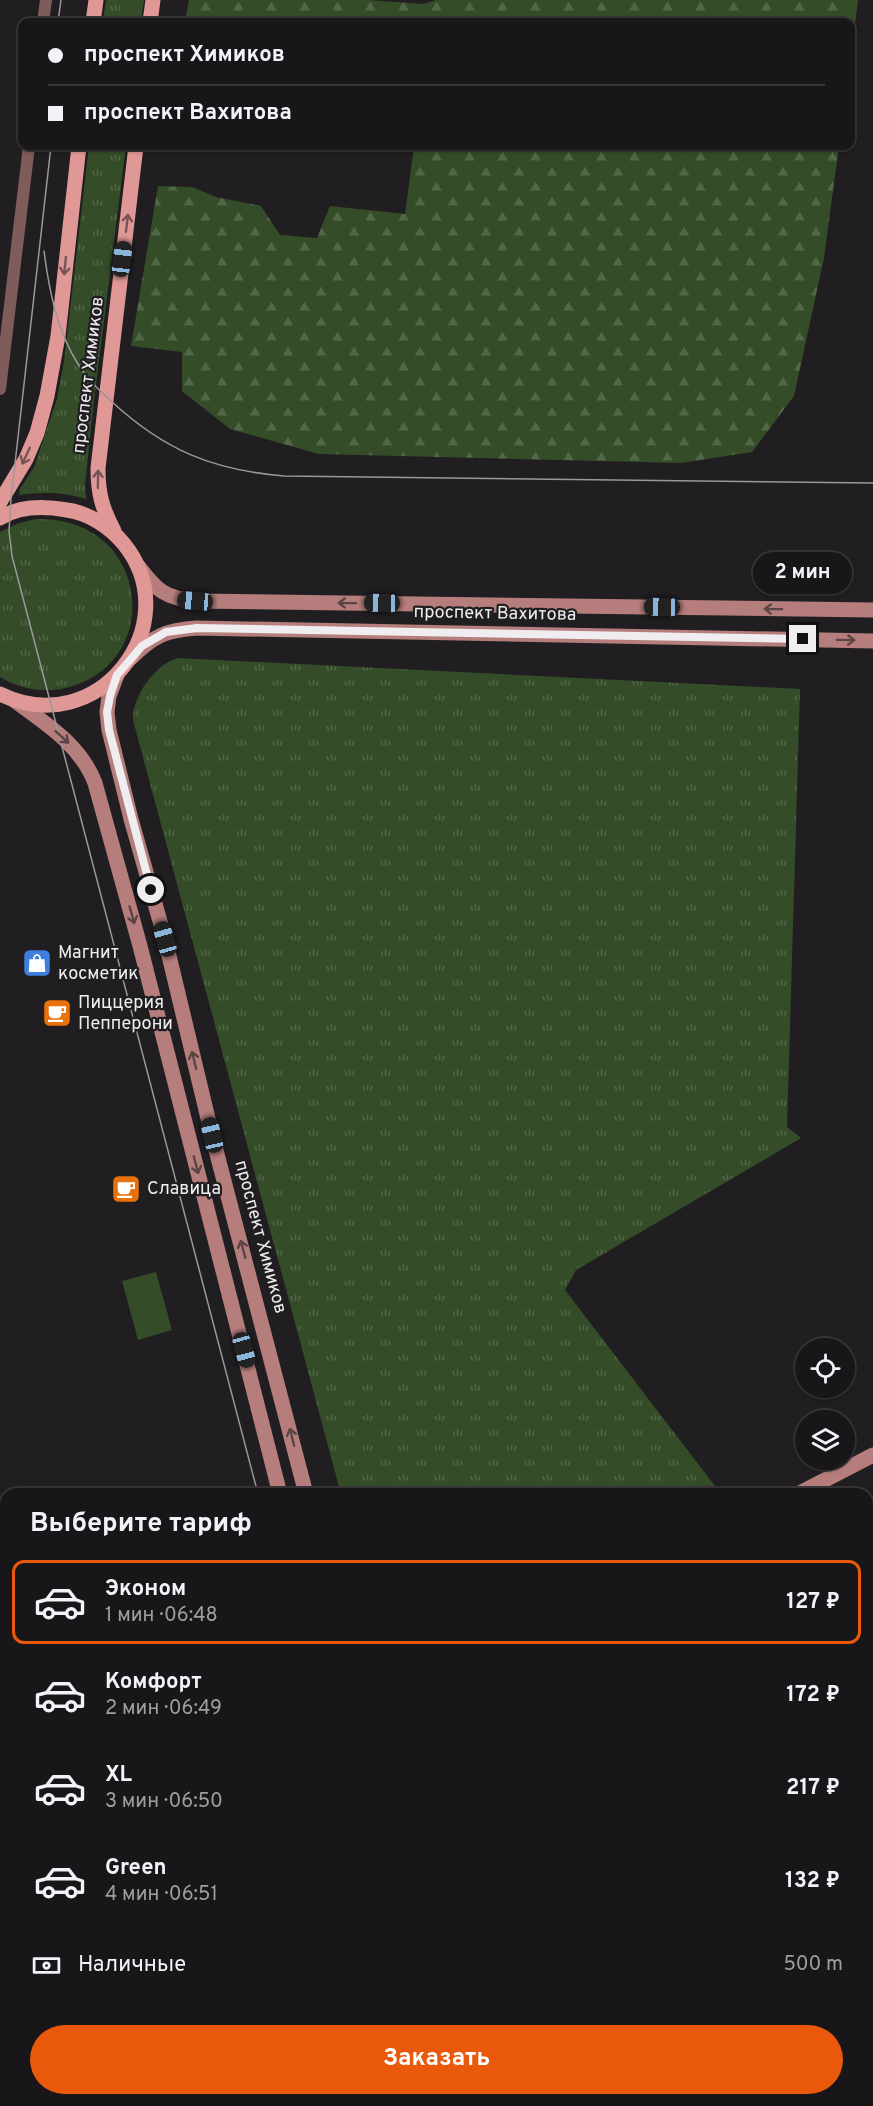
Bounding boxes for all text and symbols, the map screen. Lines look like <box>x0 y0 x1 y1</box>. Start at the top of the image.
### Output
text: проспект Химиков <box>84 42 285 69</box>
text: проспект Вахитова <box>84 100 292 127</box>
one-way arrow <box>122 213 133 233</box>
car <box>111 240 133 278</box>
one-way arrow <box>59 256 70 276</box>
street label: проспект Химиков <box>68 295 110 455</box>
one-way arrow <box>20 447 32 465</box>
one-way arrow <box>92 469 104 489</box>
callout: 2 мин <box>754 552 852 594</box>
text: 2 мин <box>774 560 831 586</box>
car <box>176 590 214 612</box>
car <box>364 594 400 612</box>
one-way arrow <box>337 597 357 609</box>
car <box>644 598 680 616</box>
street label: проспект Вахитова <box>413 601 577 627</box>
one-way arrow <box>763 603 783 615</box>
route end <box>789 625 816 652</box>
one-way arrow <box>835 634 855 646</box>
one-way arrow <box>54 730 69 744</box>
route start <box>137 876 164 903</box>
one-way arrow <box>127 905 138 924</box>
car <box>151 919 179 959</box>
place label: Магнит косметик <box>58 942 139 986</box>
shop icon: Магнит косметик <box>21 947 53 979</box>
place label: Пиццерия Пепперони <box>78 992 173 1036</box>
cafe icon: Пиццерия Пепперони <box>41 997 73 1029</box>
one-way arrow <box>188 1050 200 1069</box>
car <box>199 1115 225 1155</box>
one-way arrow <box>190 1155 202 1174</box>
street label: проспект Химиков <box>228 1158 292 1316</box>
cafe icon: Славица <box>110 1173 142 1205</box>
place label: Славица <box>147 1178 221 1201</box>
one-way arrow <box>236 1239 248 1258</box>
car <box>231 1330 257 1370</box>
map controls <box>795 1338 855 1470</box>
button: locate <box>795 1338 855 1398</box>
button: layers <box>795 1410 855 1470</box>
one-way arrow <box>285 1428 297 1447</box>
text: Выберите тариф <box>30 1507 252 1541</box>
icon: car <box>33 1575 87 1629</box>
text: Эконом <box>105 1576 186 1603</box>
text: 127 ₽ <box>786 1589 840 1616</box>
text: 1 мин · 06:48 <box>105 1603 218 1629</box>
icon: car <box>33 1668 87 1722</box>
text: Комфорт <box>105 1669 202 1696</box>
text: 172 ₽ <box>786 1682 840 1709</box>
text: 2 мин · 06:49 <box>105 1696 222 1722</box>
icon: car <box>33 1761 87 1815</box>
text: XL <box>105 1762 132 1789</box>
text: 217 ₽ <box>786 1775 840 1802</box>
text: 3 мин · 06:50 <box>105 1789 223 1815</box>
icon: car <box>33 1854 87 1908</box>
text: Green <box>105 1855 167 1882</box>
text: 132 ₽ <box>785 1868 840 1895</box>
text: 4 мин · 06:51 <box>105 1882 218 1908</box>
icon: cash <box>30 1949 63 1982</box>
text: Наличные <box>78 1952 186 1979</box>
text: 500 m <box>783 1952 843 1978</box>
button: Заказать <box>30 2025 843 2094</box>

